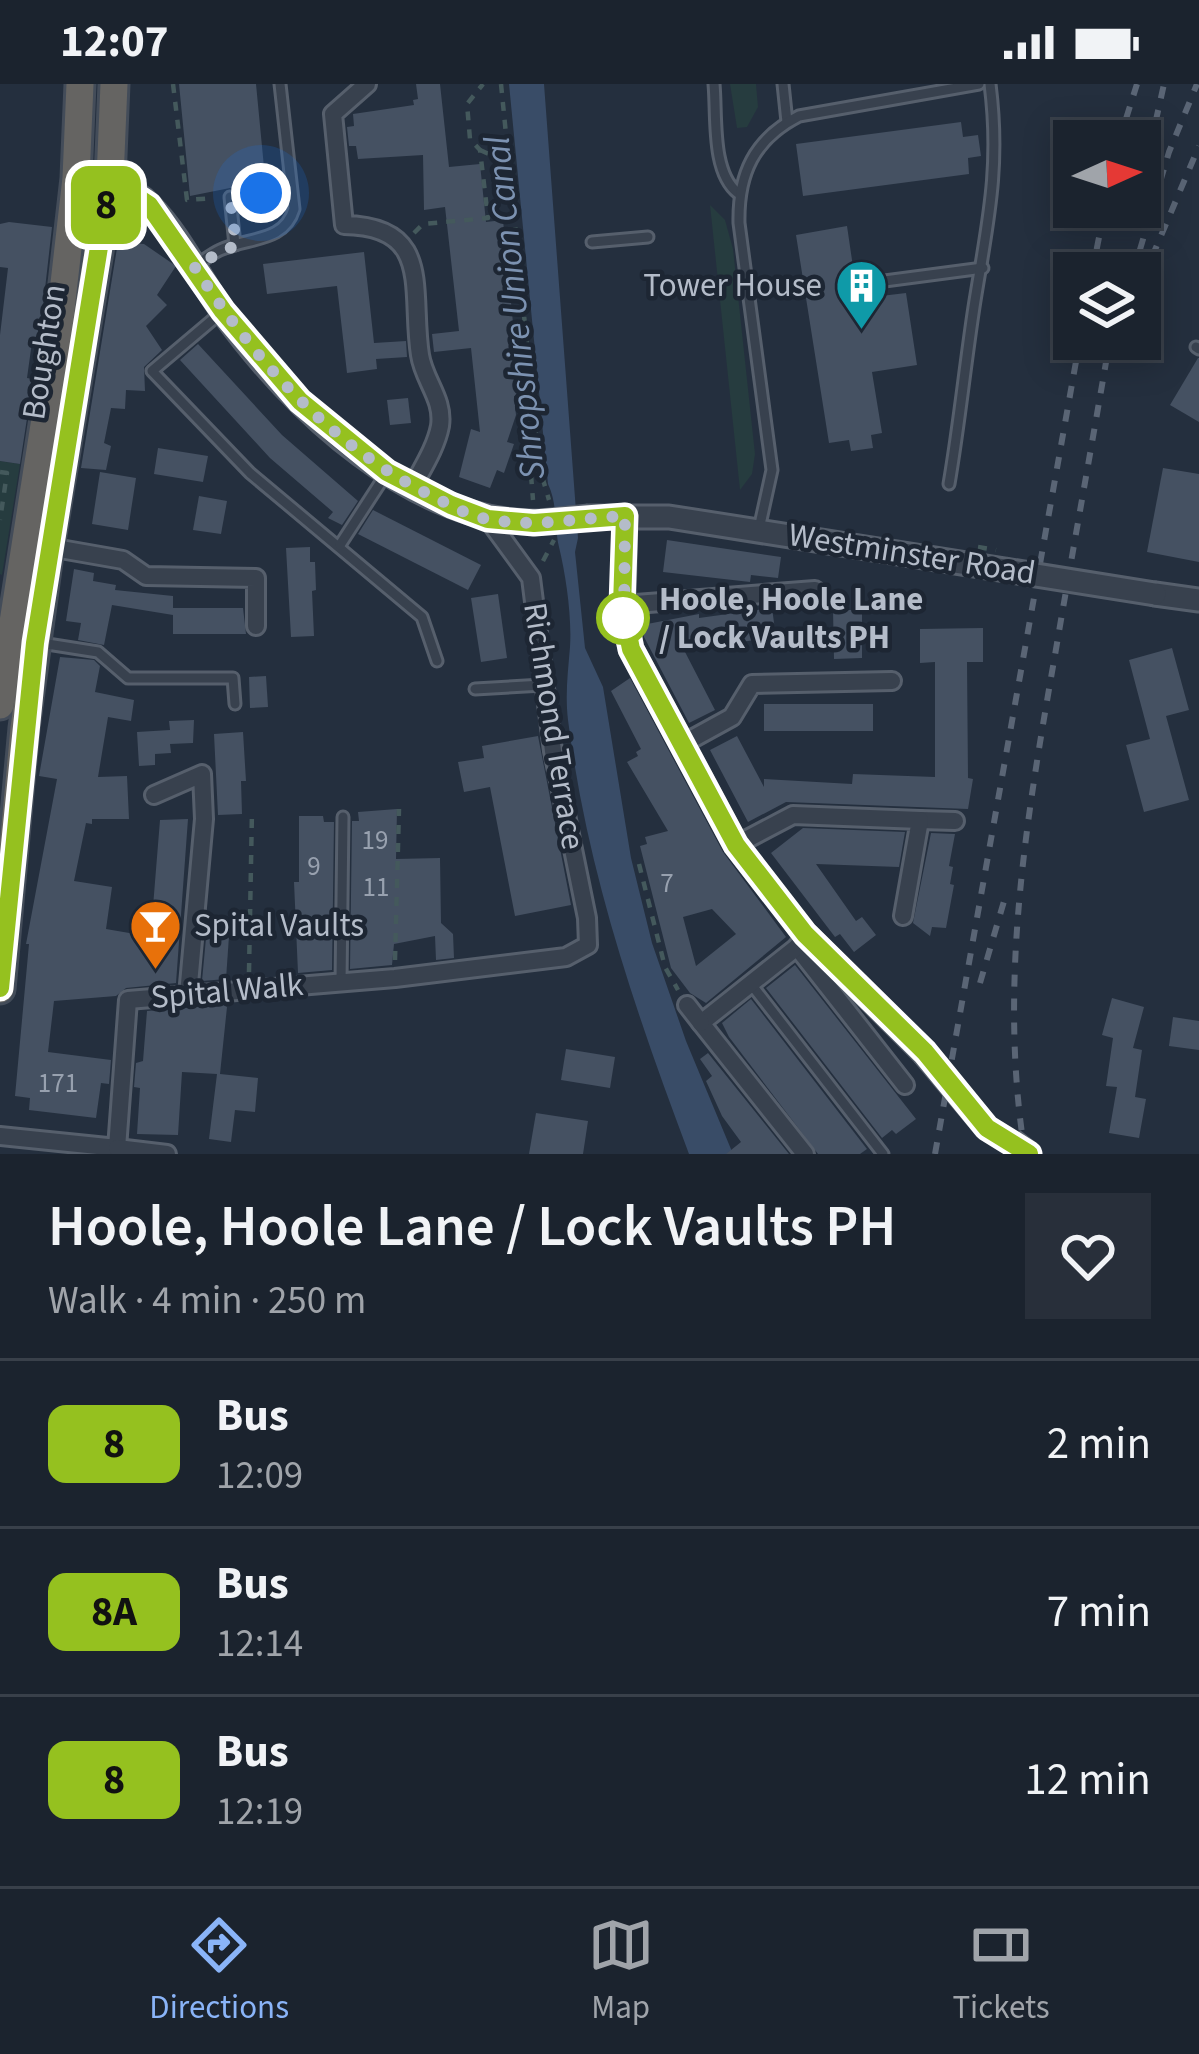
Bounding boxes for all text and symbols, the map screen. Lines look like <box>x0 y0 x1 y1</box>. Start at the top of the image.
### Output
text: 12:07 <box>60 10 169 74</box>
north arrow <box>1053 120 1161 228</box>
map controls <box>1053 120 1161 360</box>
water label: Shropshire Union Canal <box>472 133 558 482</box>
your location <box>231 163 291 223</box>
line badge: 8 <box>67 166 145 244</box>
text: 8 <box>95 175 117 235</box>
button: layers <box>1053 252 1161 360</box>
building icon: Tower House <box>833 257 889 331</box>
place label: Tower House <box>643 262 822 309</box>
street label: Boughton <box>10 281 78 423</box>
street label: Westminster Road <box>785 511 1039 597</box>
place label: Hoole, Hoole Lane / Lock Vaults PH <box>659 576 923 661</box>
marker: Hoole, Hoole Lane / Lock Vaults PH <box>598 593 648 643</box>
street label: Richmond Terrace <box>511 599 597 853</box>
house number: 19 <box>362 821 388 860</box>
house number: 9 <box>307 847 321 886</box>
house number: 7 <box>660 864 674 903</box>
house number: 11 <box>363 868 389 907</box>
bar icon: Spital Vaults <box>127 897 183 971</box>
place label: Spital Vaults <box>194 902 364 949</box>
street label: Spital Walk <box>149 961 306 1021</box>
house number: 171 <box>38 1064 78 1103</box>
text: Hoole, Hoole Lane / Lock Vaults PH <box>48 1187 896 1268</box>
button: heart <box>1025 1193 1151 1319</box>
text: Walk · 4 min · 250 m <box>48 1273 366 1329</box>
text: Bus <box>216 1384 289 1448</box>
text: 2 min <box>1047 1412 1151 1476</box>
text: 8 <box>103 1414 125 1474</box>
text: 12:09 <box>216 1448 303 1504</box>
text: Bus <box>216 1552 289 1616</box>
text: 7 min <box>1047 1580 1151 1644</box>
text: 8A <box>91 1582 137 1642</box>
text: 12:14 <box>216 1616 303 1672</box>
text: Bus <box>216 1720 289 1784</box>
text: 12 min <box>1024 1748 1151 1812</box>
text: 8 <box>103 1750 125 1810</box>
text: 12:19 <box>216 1784 303 1840</box>
tab: Directions <box>149 1912 289 2031</box>
tab: Map <box>588 1912 654 2031</box>
tab: Tickets <box>952 1912 1050 2031</box>

